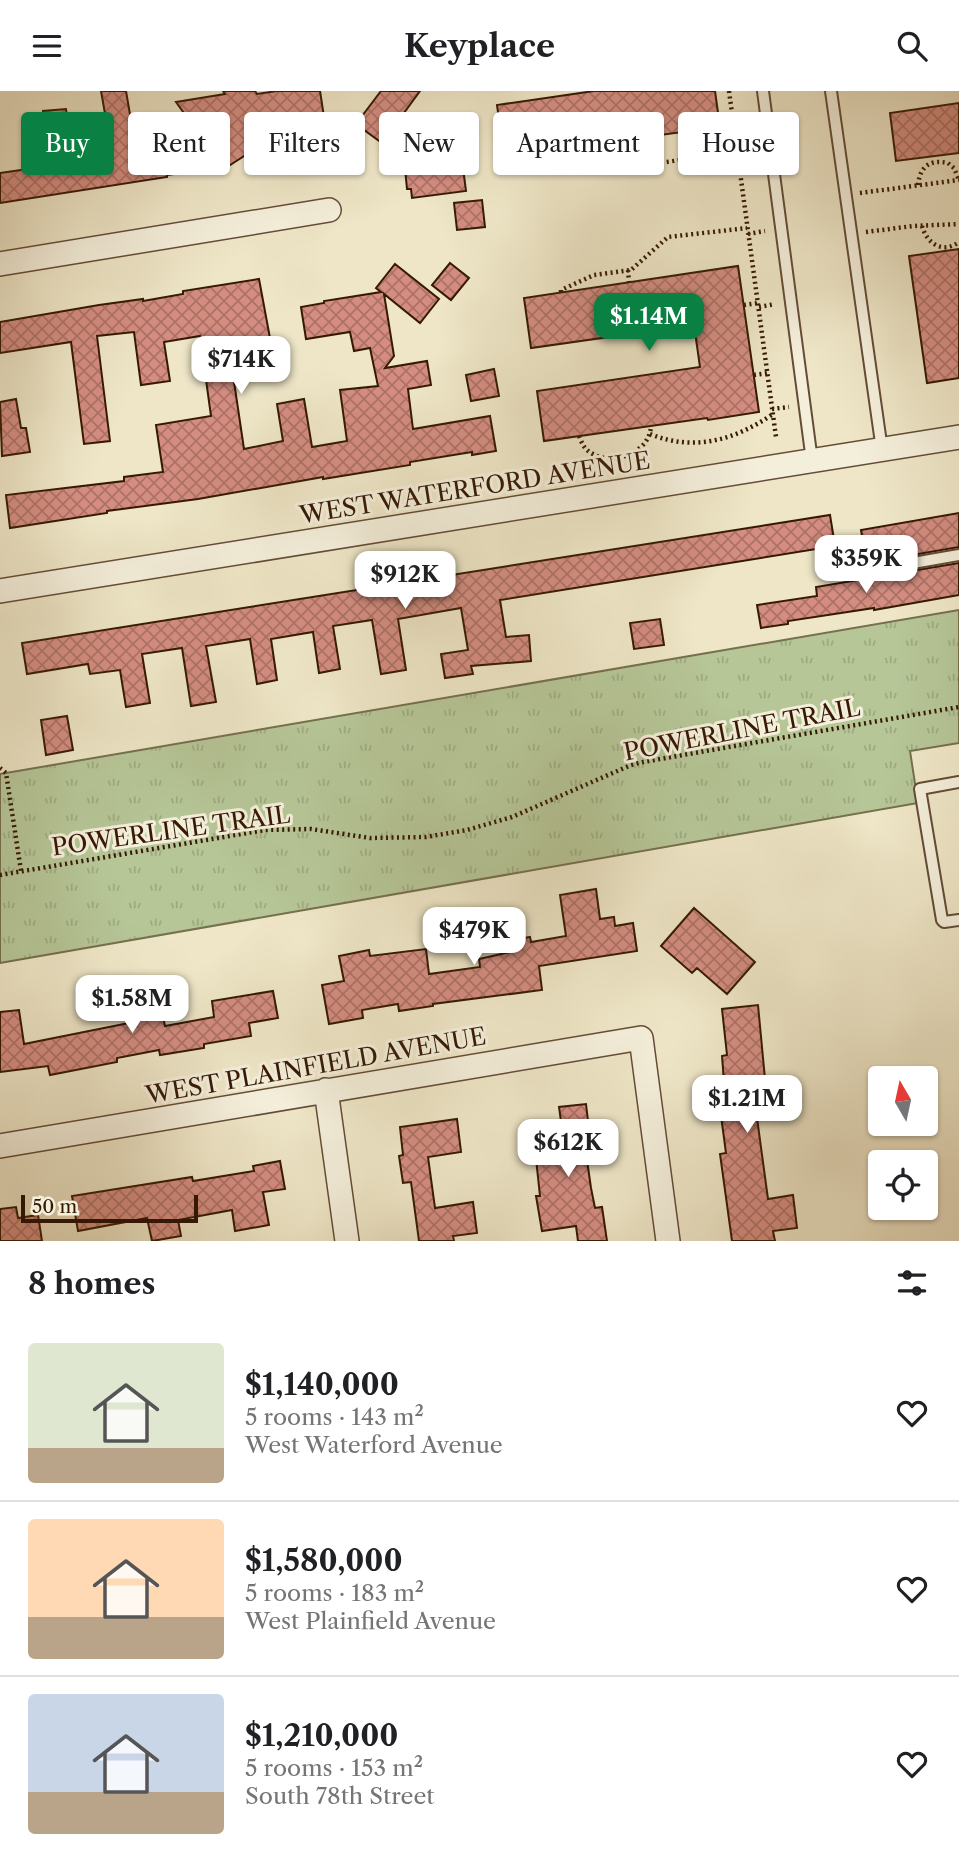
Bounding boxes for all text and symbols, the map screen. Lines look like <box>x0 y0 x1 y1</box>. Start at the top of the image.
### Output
text: Keyplace <box>404 26 555 65</box>
icon: menu <box>28 27 66 65</box>
icon: search <box>893 27 931 65</box>
chip: Buy <box>21 112 114 175</box>
chip: Rent <box>128 112 230 175</box>
chip: Filters <box>244 112 365 175</box>
chip: New <box>379 112 479 175</box>
chip: Apartment <box>493 112 664 175</box>
chip: House <box>678 112 799 175</box>
pin: $1.14M <box>592 293 706 353</box>
text: $1.14M <box>610 302 688 330</box>
pin: $714K <box>192 337 290 396</box>
text: $714K <box>207 345 275 373</box>
street label: WEST WATERFORD AVENUE <box>296 445 652 530</box>
pin: $359K <box>817 535 915 595</box>
text: $359K <box>831 544 901 572</box>
pin: $912K <box>356 552 454 611</box>
text: $912K <box>371 560 439 588</box>
street label: POWERLINE TRAIL <box>621 692 863 767</box>
street label: POWERLINE TRAIL <box>50 799 292 862</box>
pin: $479K <box>425 907 523 967</box>
text: $479K <box>439 916 509 944</box>
pin: $1.58M <box>75 975 189 1035</box>
text: $1.58M <box>92 984 172 1012</box>
street label: WEST PLAINFIELD AVENUE <box>142 1021 488 1110</box>
north arrow <box>868 1066 938 1136</box>
map controls <box>868 1066 938 1220</box>
pin: $1.21M <box>690 1075 804 1135</box>
text: $1.21M <box>708 1084 786 1112</box>
pin: $612K <box>519 1119 617 1179</box>
text: $612K <box>534 1128 602 1156</box>
button: locate <box>868 1150 938 1220</box>
scale bar <box>21 1192 198 1224</box>
text: 50 m <box>32 1195 77 1218</box>
icon: filters <box>893 1264 931 1302</box>
text: 8 homes <box>28 1265 155 1302</box>
text: $1,140,000 <box>245 1366 399 1403</box>
icon: home <box>84 1371 168 1455</box>
icon: heart <box>893 1394 931 1432</box>
text: 5 rooms · 143 m² <box>245 1403 424 1431</box>
text: West Waterford Avenue <box>245 1431 503 1459</box>
text: $1,580,000 <box>245 1542 403 1579</box>
icon: home <box>84 1547 168 1631</box>
icon: heart <box>893 1570 931 1608</box>
text: 5 rooms · 183 m² <box>245 1579 424 1607</box>
text: West Plainfield Avenue <box>245 1607 496 1635</box>
text: $1,210,000 <box>245 1717 398 1754</box>
icon: home <box>84 1722 168 1806</box>
icon: heart <box>893 1745 931 1783</box>
text: 5 rooms · 153 m² <box>245 1754 423 1782</box>
text: South 78th Street <box>245 1782 435 1810</box>

